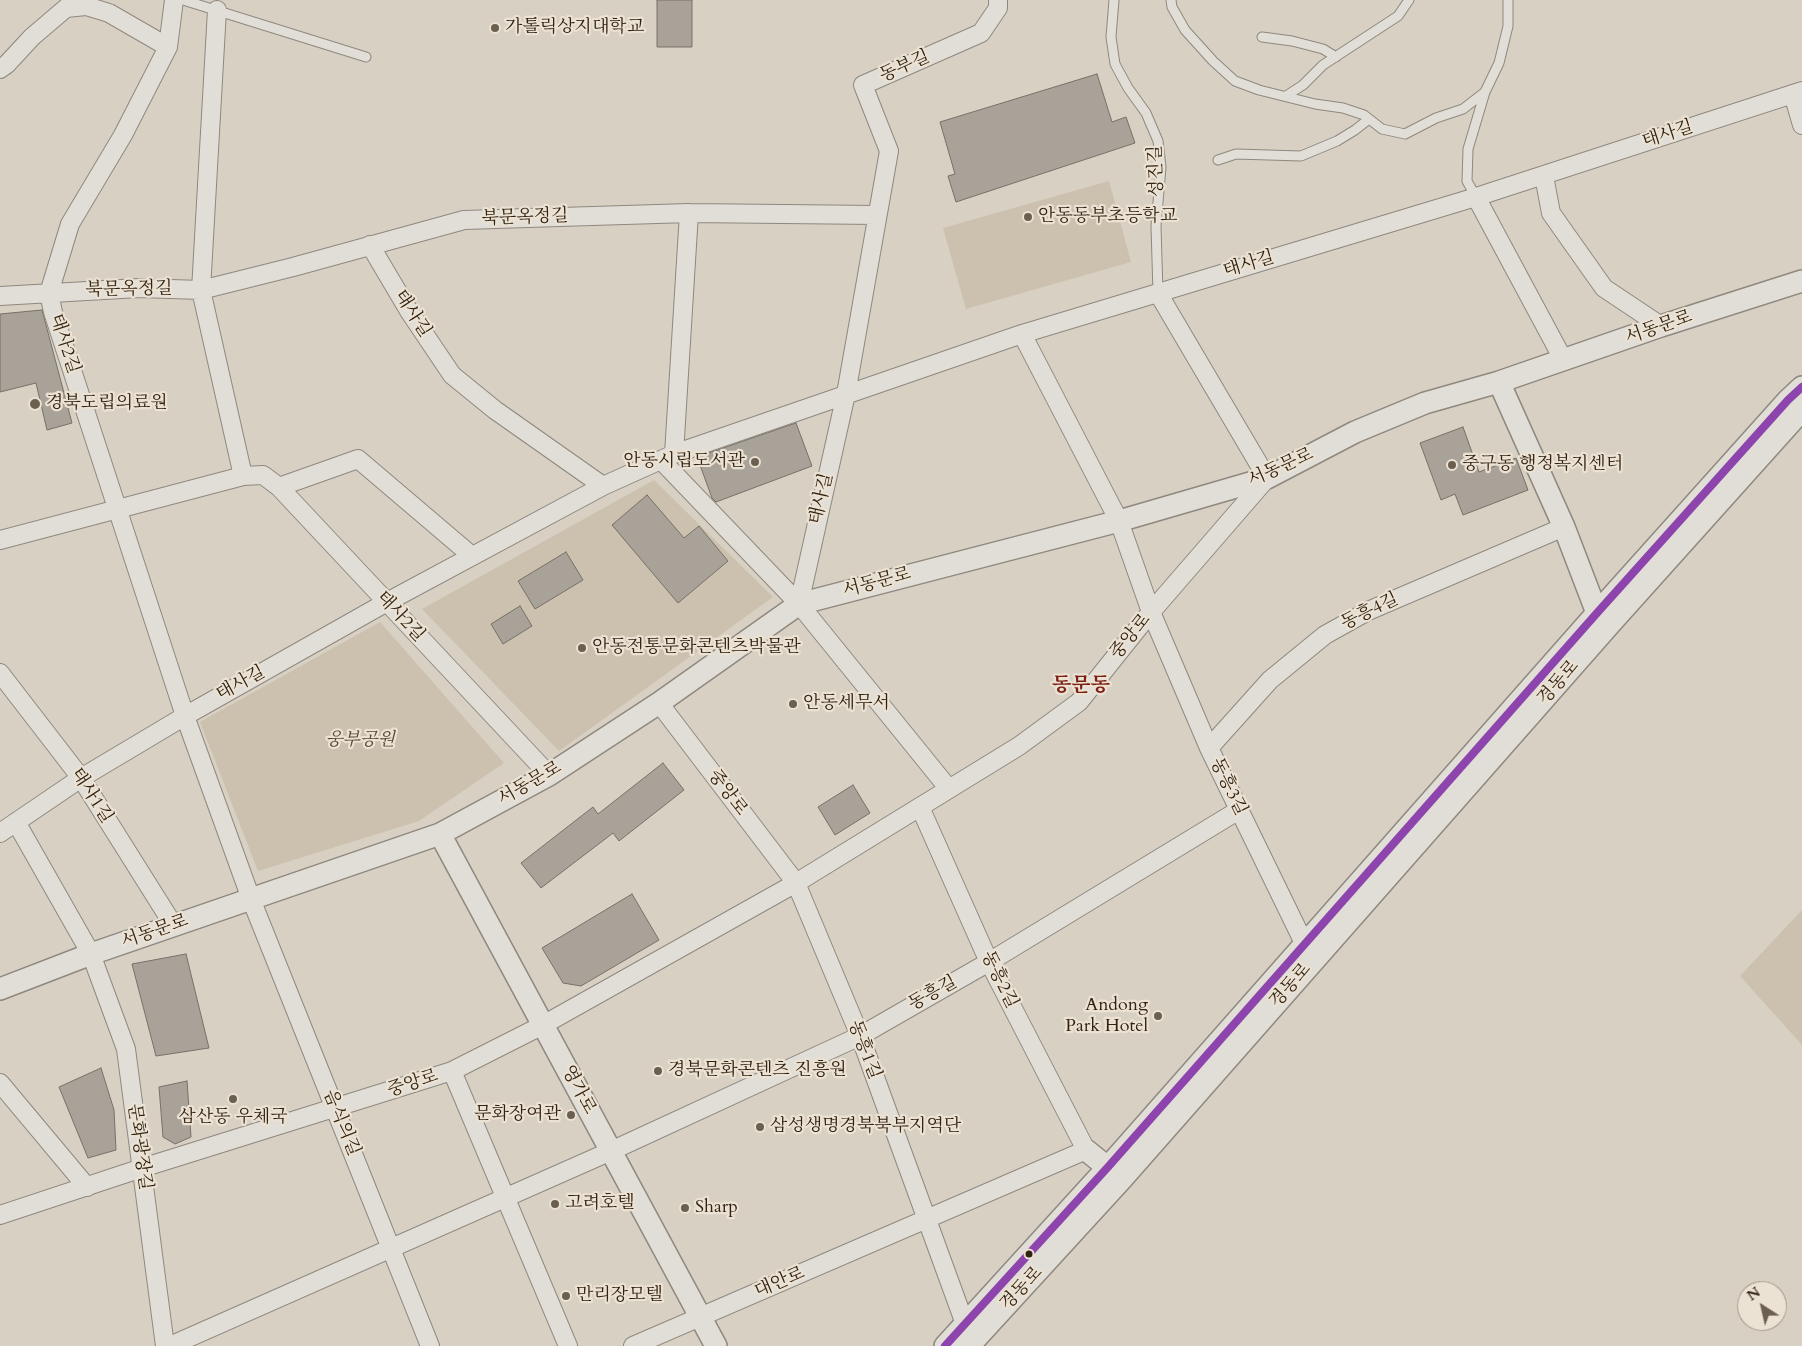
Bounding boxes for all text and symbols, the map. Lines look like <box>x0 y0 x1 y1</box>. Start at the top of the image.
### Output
place label: 가톨릭상지대학교 <box>505 17 644 39</box>
marker: 가톨릭상지대학교 <box>489 22 501 34</box>
street label: 동부길 <box>877 47 933 87</box>
street label: 태사길 <box>1640 117 1696 153</box>
street label: 성진길 <box>1145 145 1169 197</box>
street label: 북문옥정길 <box>481 206 569 230</box>
place label: 안동동부초등학교 <box>1038 206 1177 228</box>
marker: 안동동부초등학교 <box>1022 211 1034 223</box>
street label: 태사길 <box>1221 247 1277 283</box>
street label: 북문옥정길 <box>85 278 173 302</box>
street label: 태사길 <box>389 286 435 342</box>
street label: 서동문로 <box>1623 306 1695 350</box>
street label: 태사2길 <box>44 311 84 377</box>
place label: 경북도립의료원 <box>46 393 168 415</box>
marker: 경북도립의료원 <box>28 397 42 411</box>
street label: 서동문로 <box>1245 444 1317 492</box>
place label: 안동시립도서관 <box>623 451 745 473</box>
place label: 중구동 행정복지센터 <box>1462 454 1623 476</box>
marker: 안동시립도서관 <box>749 456 761 468</box>
marker: 중구동 행정복지센터 <box>1446 459 1458 471</box>
street label: 태사길 <box>806 471 838 527</box>
street label: 서동문로 <box>841 564 913 602</box>
street label: 태사2길 <box>371 587 429 647</box>
street label: 동흥4길 <box>1338 589 1402 635</box>
street label: 중앙로 <box>1106 610 1156 664</box>
place label: 안동전통문화콘텐츠박물관 <box>592 637 801 659</box>
marker: 안동전통문화콘텐츠박물관 <box>576 642 588 654</box>
street label: 경동로 <box>1534 656 1584 710</box>
street label: 태사길 <box>213 662 269 706</box>
district label: 동문동 <box>1052 674 1110 698</box>
place label: 안동세무서 <box>803 693 890 715</box>
marker: 안동세무서 <box>787 698 799 710</box>
park label: 웅부공원 <box>325 730 395 752</box>
street label: 동흥3길 <box>1205 755 1251 819</box>
street label: 서동문로 <box>494 757 566 811</box>
street label: 태사1길 <box>65 764 117 828</box>
street label: 중앙로 <box>703 766 751 820</box>
street label: 서동문로 <box>119 910 191 954</box>
street label: 동흥2길 <box>976 948 1022 1012</box>
street label: 경동로 <box>1266 959 1316 1013</box>
street label: 동흥길 <box>905 972 961 1016</box>
place label: Andong Park Hotel <box>1065 995 1148 1038</box>
marker: Andong Park Hotel <box>1152 1010 1164 1022</box>
street label: 동흥1길 <box>843 1017 885 1083</box>
place label: 경북문화콘텐츠 진흥원 <box>668 1060 847 1082</box>
street label: 영가로 <box>556 1062 600 1118</box>
marker: 경북문화콘텐츠 진흥원 <box>652 1065 664 1077</box>
street label: 중앙로 <box>385 1066 441 1102</box>
street label: 음식의길 <box>318 1087 364 1159</box>
marker: 삼산동 우체국 <box>227 1093 239 1105</box>
street label: 문화광장길 <box>122 1102 156 1192</box>
place label: 문화장여관 <box>474 1104 561 1126</box>
place label: 삼산동 우체국 <box>178 1107 288 1129</box>
marker: 문화장여관 <box>565 1109 577 1121</box>
place label: 삼성생명경북북부지역단 <box>770 1116 961 1138</box>
marker: 삼성생명경북북부지역단 <box>754 1121 766 1133</box>
place label: 고려호텔 <box>565 1193 635 1215</box>
place label: Sharp <box>695 1197 738 1219</box>
marker: 고려호텔 <box>549 1198 561 1210</box>
marker: Sharp <box>679 1202 691 1214</box>
unlabelled marker <box>1024 1249 1034 1259</box>
street label: 대안로 <box>752 1263 808 1303</box>
street label: 경동로 <box>996 1263 1048 1315</box>
north arrow <box>1737 1281 1787 1331</box>
text: N <box>1743 1283 1764 1305</box>
place label: 만리장모텔 <box>576 1285 663 1307</box>
marker: 만리장모텔 <box>560 1290 572 1302</box>

